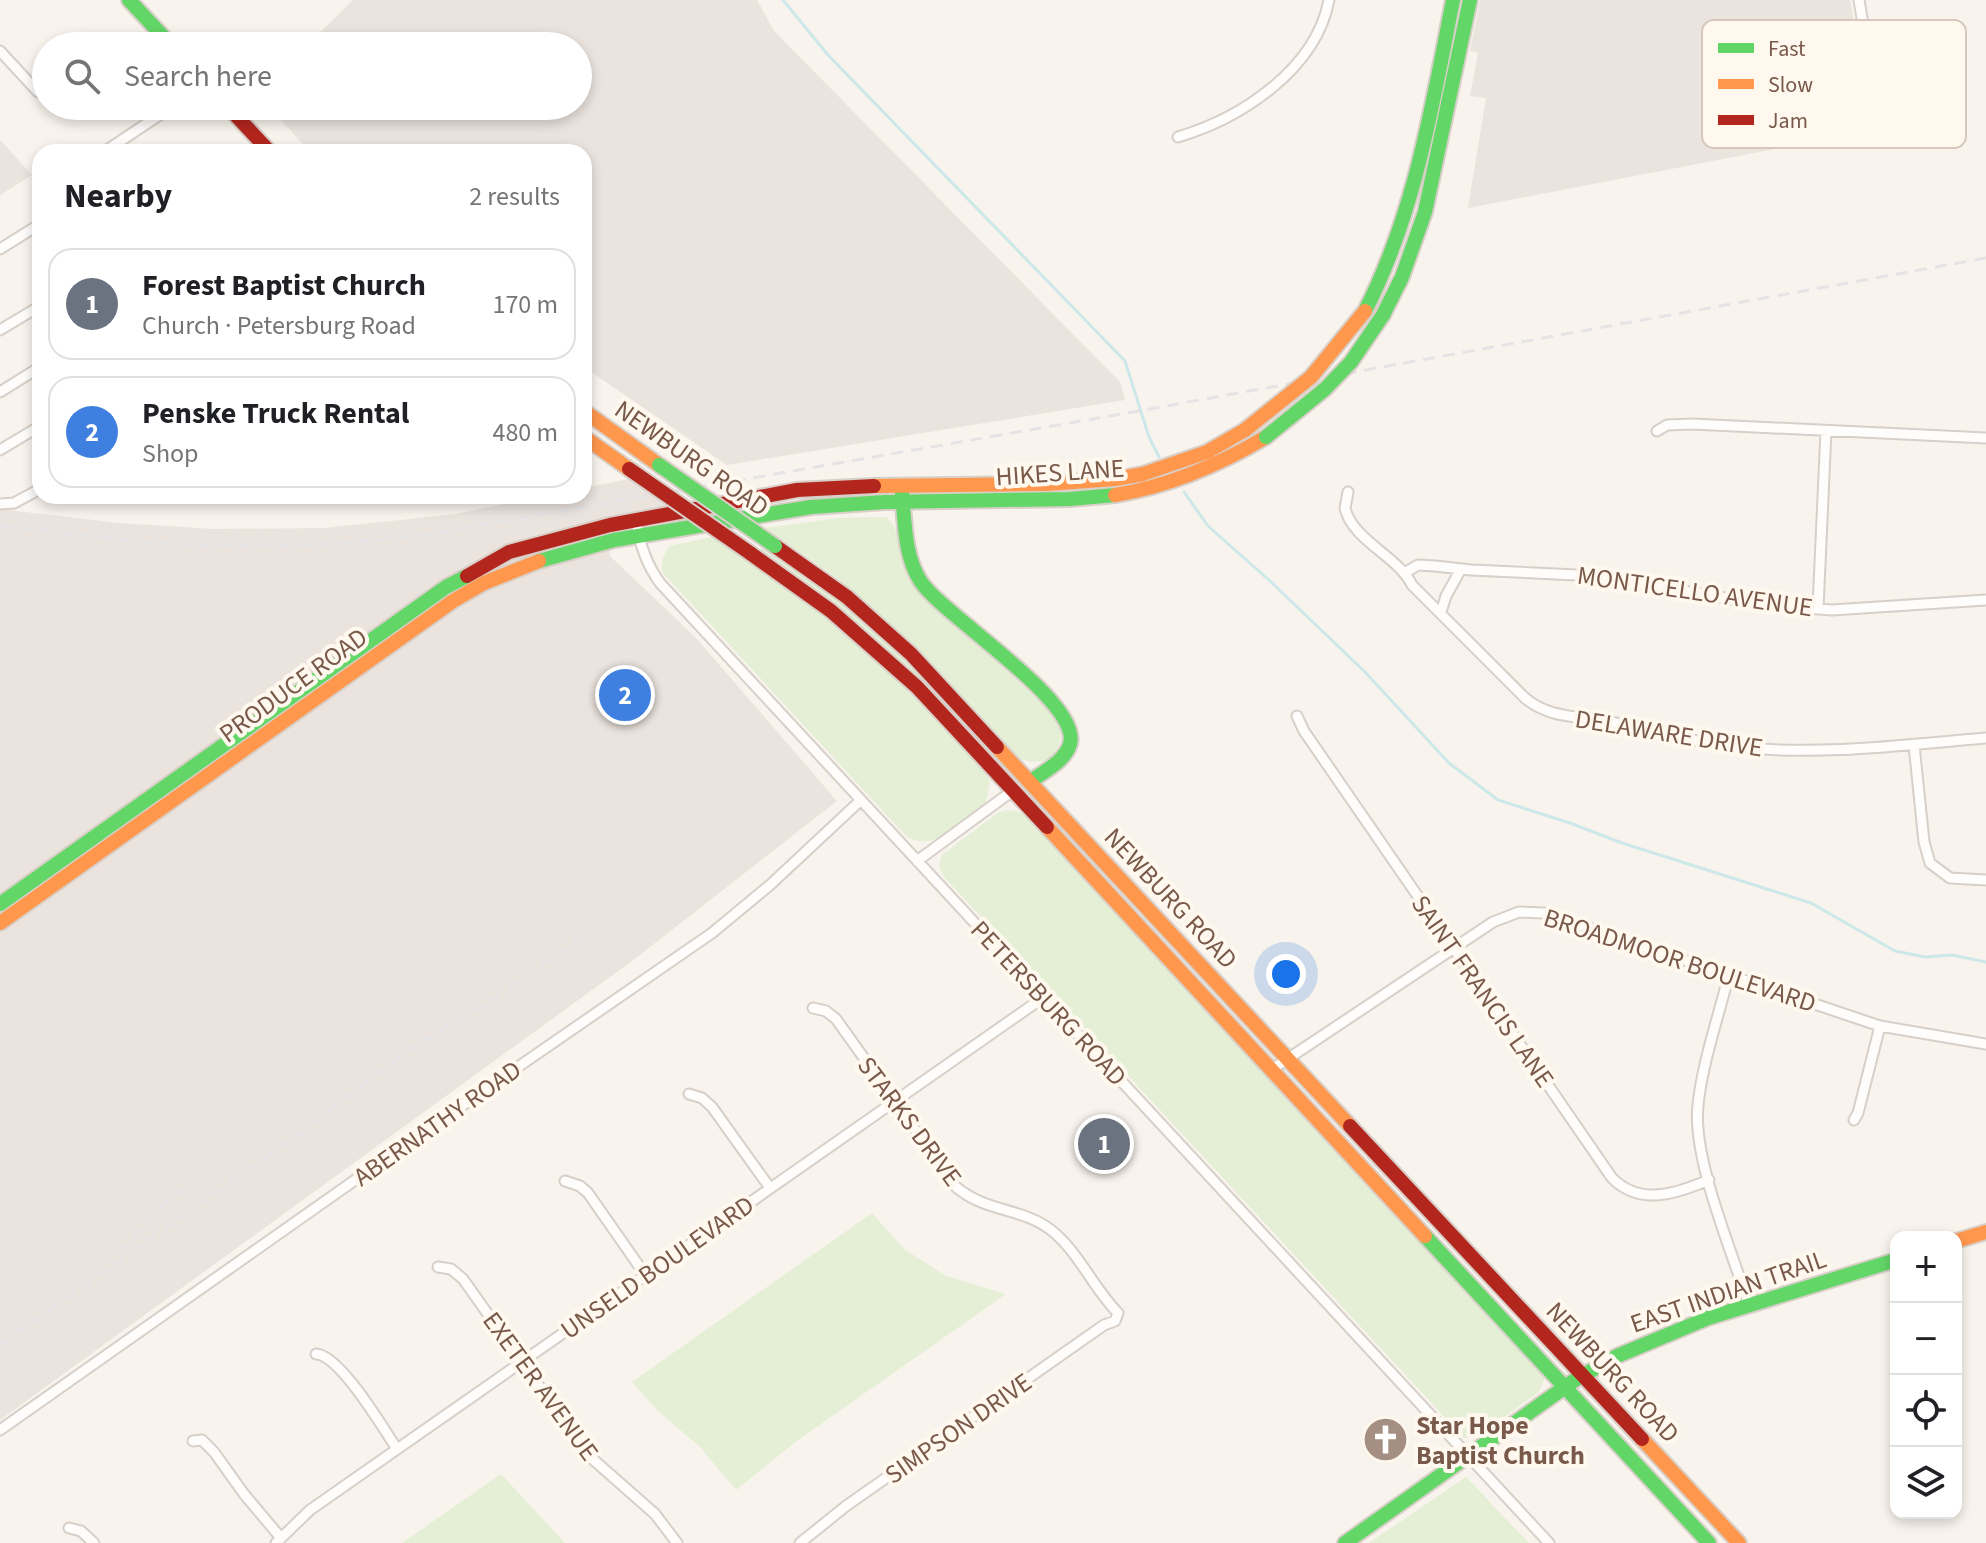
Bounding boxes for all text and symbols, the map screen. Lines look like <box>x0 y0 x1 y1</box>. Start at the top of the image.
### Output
legend <box>1702 20 1966 148</box>
search box <box>32 32 592 120</box>
text: Fast <box>1768 33 1806 65</box>
icon: search <box>60 54 104 98</box>
text: Search here <box>124 55 272 98</box>
text: Slow <box>1768 69 1813 101</box>
text: Jam <box>1768 105 1808 137</box>
text: Nearby <box>64 172 172 221</box>
text: 2 results <box>469 178 560 215</box>
text: Forest Baptist Church <box>142 264 426 307</box>
text: 1 <box>85 286 99 323</box>
text: 170 m <box>492 286 558 323</box>
text: Church · Petersburg Road <box>142 307 416 344</box>
street label: NEWBURG ROAD <box>607 391 776 525</box>
text: Penske Truck Rental <box>142 392 409 435</box>
text: 2 <box>85 414 99 451</box>
text: 480 m <box>492 414 558 451</box>
text: Shop <box>142 435 199 472</box>
street label: HIKES LANE <box>994 450 1126 495</box>
street label: MONTICELLO AVENUE <box>1575 557 1815 626</box>
street label: PRODUCE ROAD <box>212 619 375 752</box>
pin: 2 <box>599 665 651 725</box>
street label: DELAWARE DRIVE <box>1572 700 1765 767</box>
street label: NEWBURG ROAD <box>1095 820 1246 977</box>
street label: SAINT FRANCIS LANE <box>1402 888 1563 1095</box>
street label: BROADMOOR BOULEVARD <box>1539 899 1821 1022</box>
street label: PETERSBURG ROAD <box>962 912 1135 1094</box>
your location <box>1266 954 1306 994</box>
street label: STARKS DRIVE <box>849 1049 971 1194</box>
street label: ABERNATHY ROAD <box>346 1052 529 1195</box>
pin: 1 <box>1078 1114 1130 1174</box>
street label: UNSELD BOULEVARD <box>553 1187 762 1348</box>
map controls <box>1890 1231 1962 1519</box>
button: + <box>1890 1231 1962 1303</box>
street label: EAST INDIAN TRAIL <box>1625 1241 1831 1342</box>
street label: NEWBURG ROAD <box>1537 1294 1688 1451</box>
button: − <box>1890 1303 1962 1375</box>
street label: EXETER AVENUE <box>474 1304 607 1469</box>
street label: SIMPSON DRIVE <box>877 1364 1039 1493</box>
button: locate <box>1890 1375 1962 1447</box>
place label: Star Hope Baptist Church <box>1416 1407 1585 1474</box>
church icon: Star Hope Baptist Church <box>1361 1416 1409 1464</box>
button: layers <box>1890 1447 1962 1519</box>

